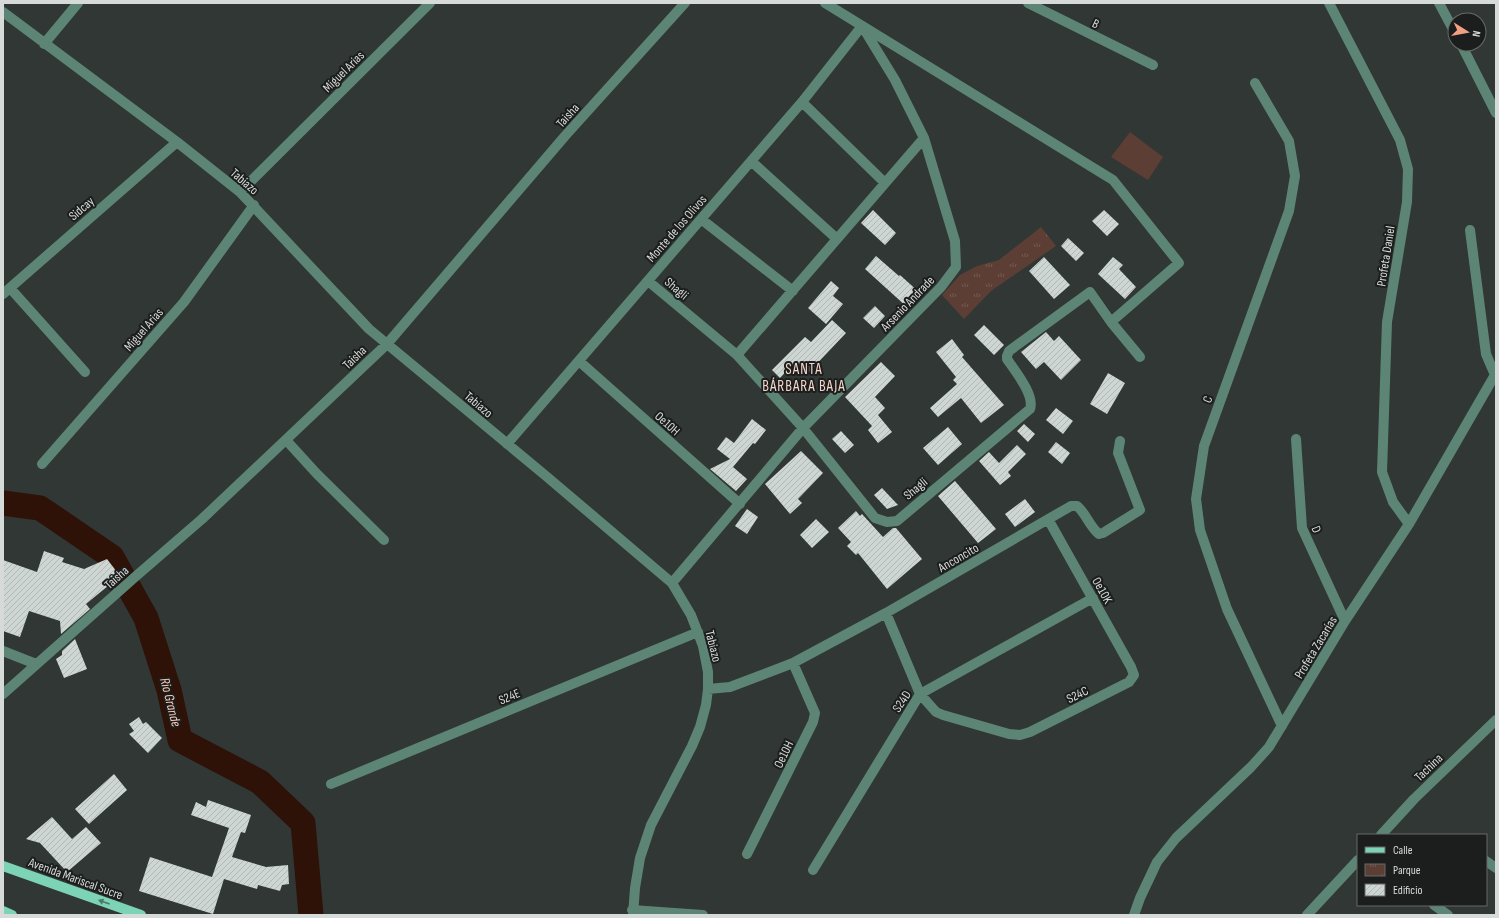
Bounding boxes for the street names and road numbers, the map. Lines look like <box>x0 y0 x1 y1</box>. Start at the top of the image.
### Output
street label: B <box>1089 15 1102 32</box>
street label: Miguel Arias <box>320 47 368 96</box>
street label: Taisha <box>553 100 583 131</box>
street label: Tabiazo <box>227 165 262 198</box>
street label: Monte de los Olivos <box>643 192 710 265</box>
street label: Sidcay <box>66 193 98 224</box>
street label: Profeta Daniel <box>1373 225 1399 288</box>
street label: Arsenio Andrade <box>877 273 938 335</box>
street label: Shagli <box>661 274 692 303</box>
street label: Miguel Arias <box>121 304 167 355</box>
street label: Taisha <box>339 343 370 373</box>
street label: Tabiazo <box>461 388 496 421</box>
street label: C <box>1199 394 1217 405</box>
street label: Oe10H <box>651 408 683 439</box>
street label: Shagli <box>900 474 931 503</box>
street label: D <box>1307 523 1325 535</box>
street label: Anconcito <box>934 540 982 576</box>
street label: Taisha <box>101 563 132 593</box>
street label: Oe10K <box>1088 574 1116 607</box>
street label: Profeta Zacarías <box>1291 613 1341 682</box>
street label: Tabiazo <box>701 629 725 664</box>
street label: S24C <box>1064 683 1091 707</box>
street label: S24E <box>496 685 522 709</box>
street label: S24D <box>889 688 915 715</box>
street label: Oe10H <box>770 738 797 771</box>
street label: Tachina <box>1411 750 1446 785</box>
street label: Avenida Mariscal Sucre <box>25 854 125 903</box>

